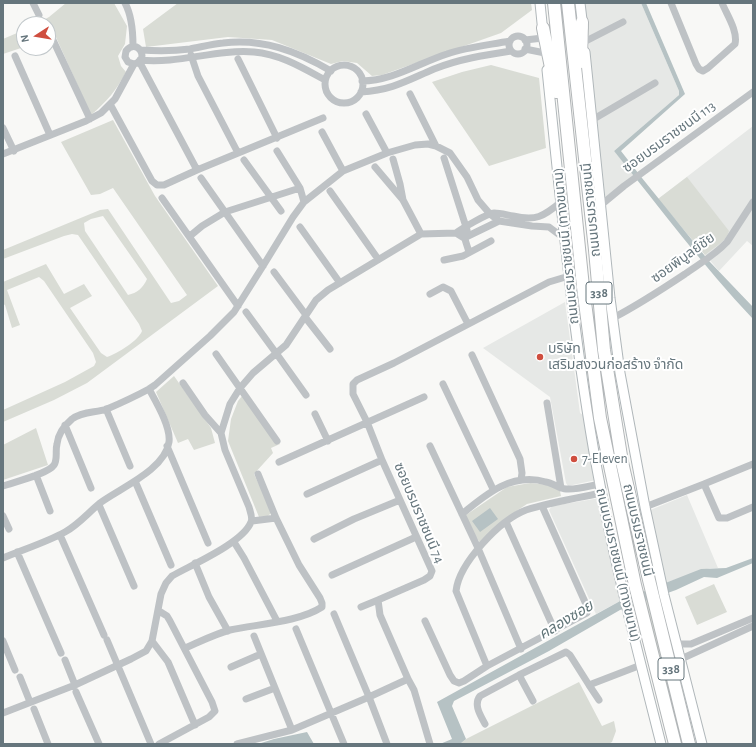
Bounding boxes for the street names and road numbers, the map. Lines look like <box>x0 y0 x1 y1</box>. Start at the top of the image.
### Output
street label: ซอยบรมราชชนนี 113 <box>619 98 719 176</box>
street label: ถนนบรมราชชนนี <box>578 162 604 258</box>
street label: ถนนบรมราชชนนี (ทางขนาน) <box>549 167 583 325</box>
street label: ซอยพิบูลย์ชัย <box>648 229 718 287</box>
road number: 338 <box>586 282 612 304</box>
street label: ซอยบรมราชชนนี 74 <box>390 460 448 566</box>
street label: ถนนบรมราชชนนี <box>619 482 657 578</box>
street label: ถนนบรมราชชนนี (ทางขนาน) <box>592 486 644 644</box>
road number: 338 <box>658 658 684 680</box>

